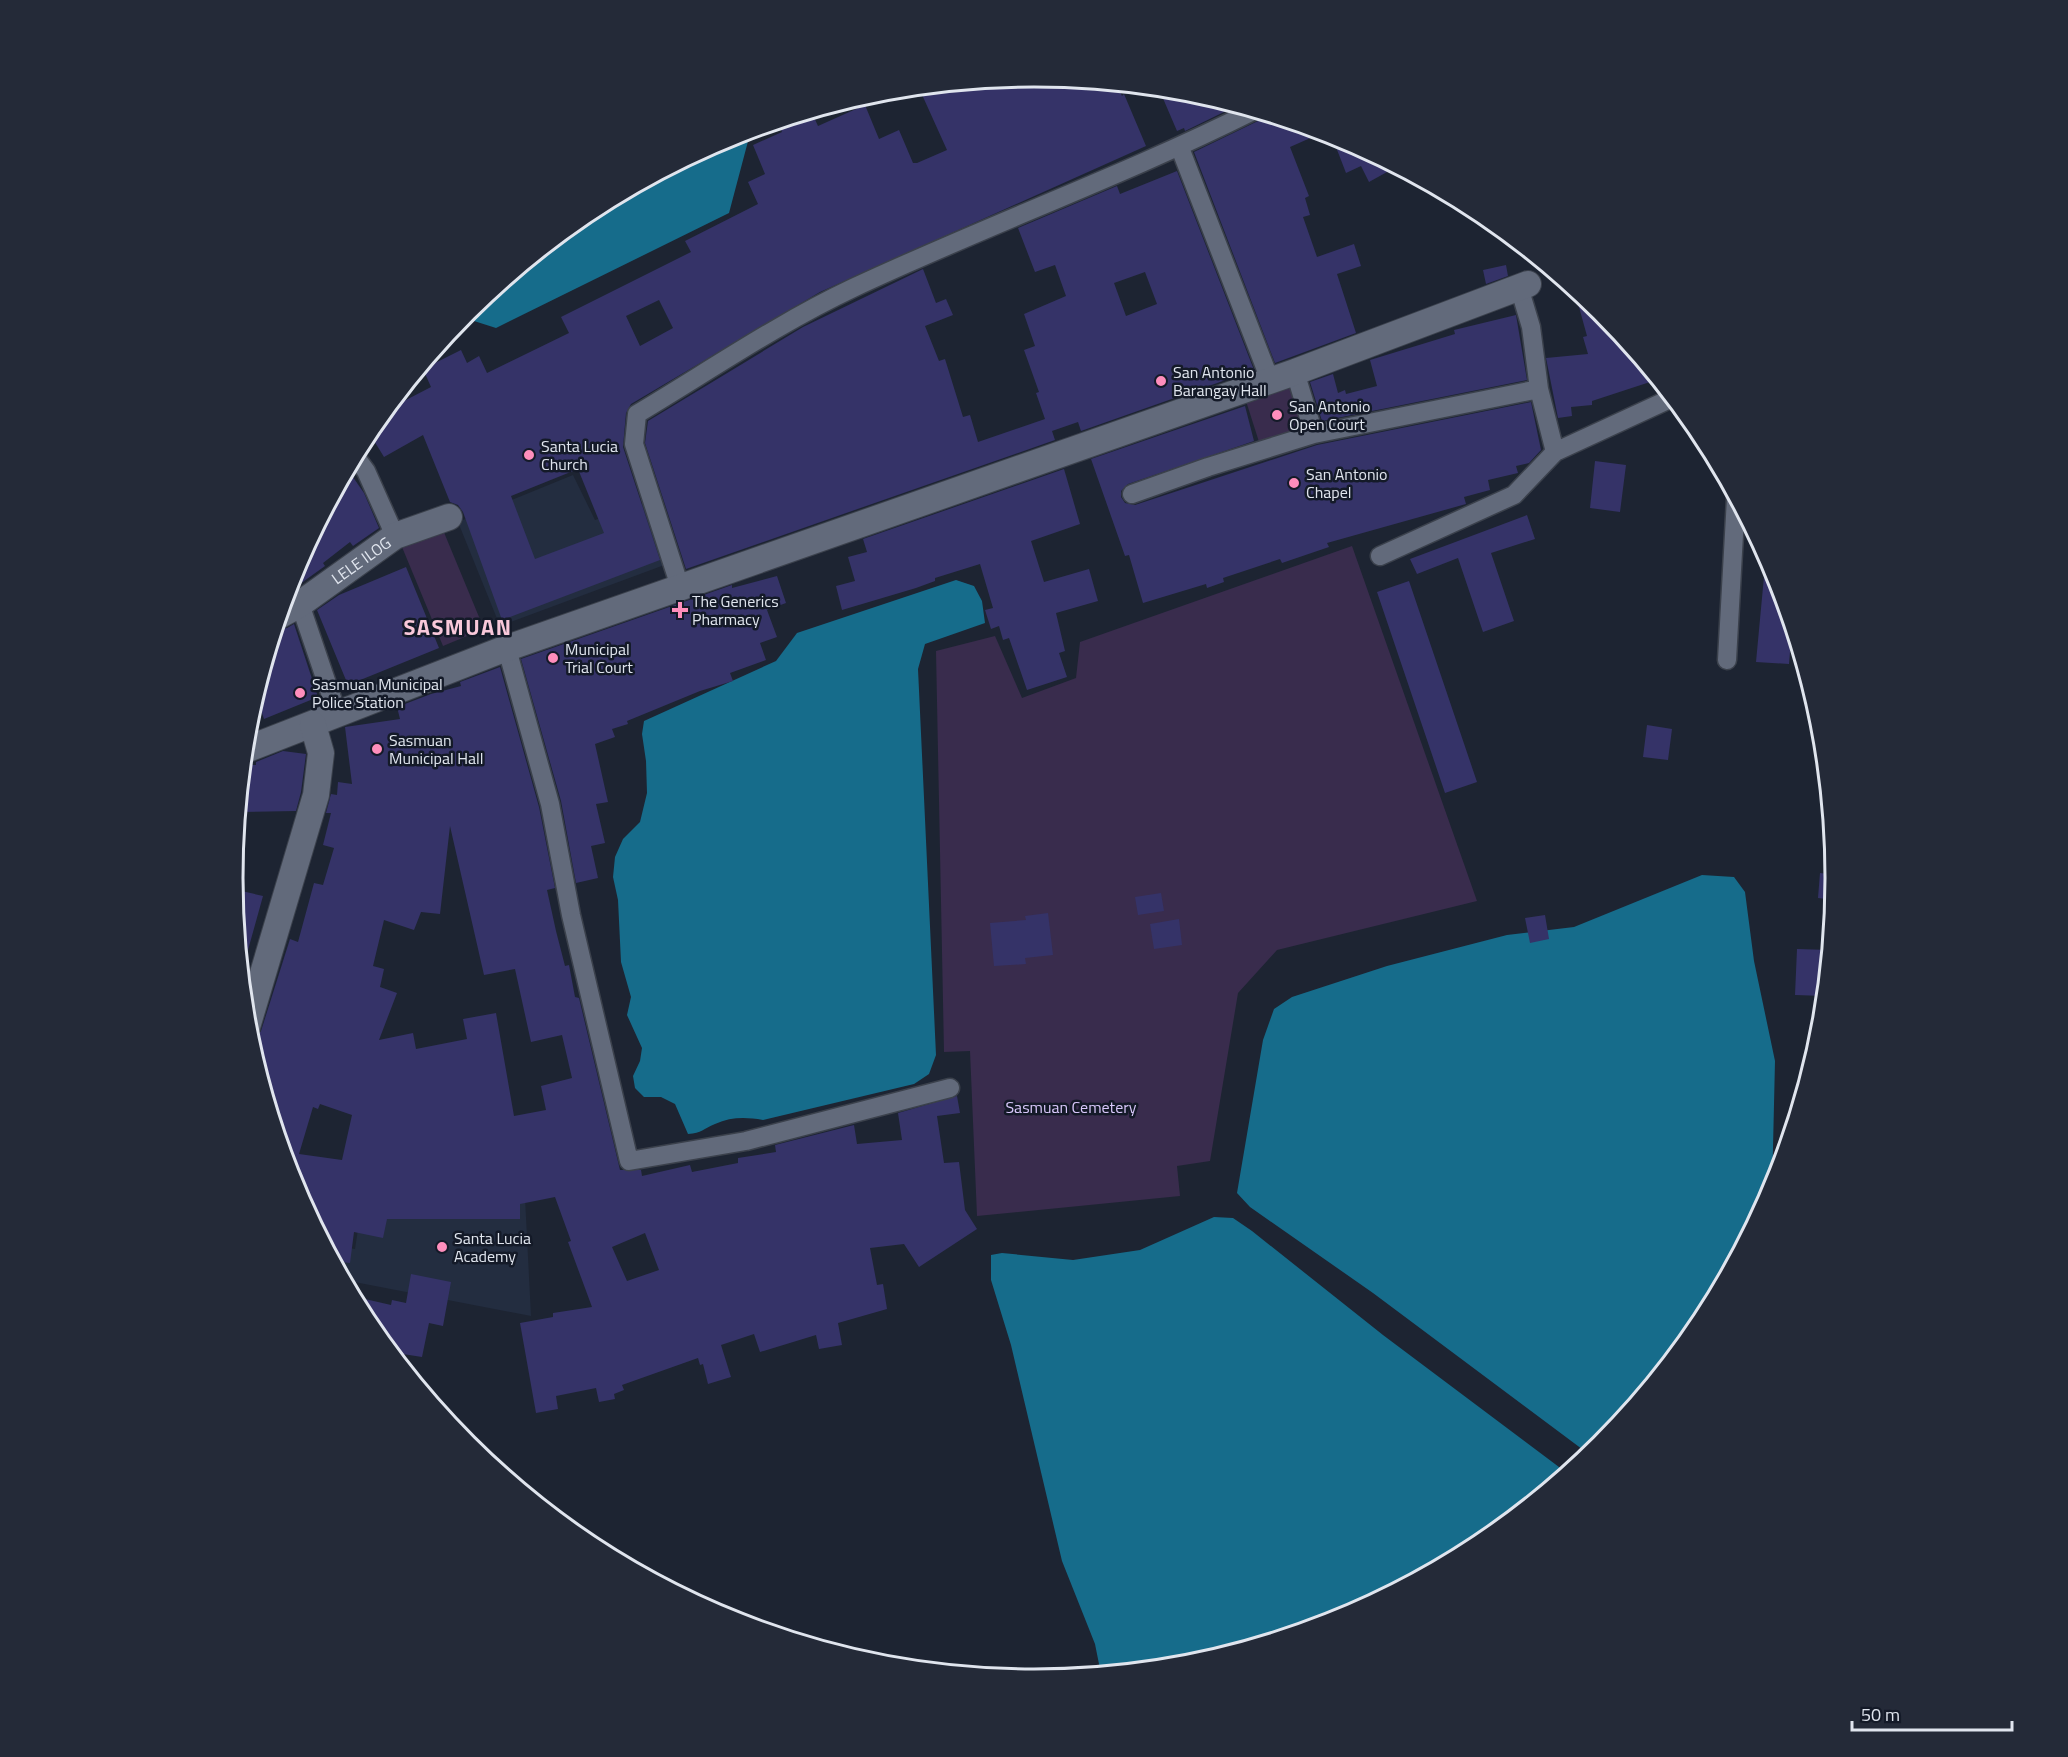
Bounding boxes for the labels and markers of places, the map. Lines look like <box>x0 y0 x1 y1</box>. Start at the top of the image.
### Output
place label: San Antonio Barangay Hall <box>1173 360 1267 402</box>
marker: San Antonio Barangay Hall <box>1154 374 1168 388</box>
place label: San Antonio Open Court <box>1289 394 1371 436</box>
marker: San Antonio Open Court <box>1270 408 1284 422</box>
place label: Santa Lucia Church <box>541 434 618 476</box>
marker: Santa Lucia Church <box>522 448 536 462</box>
place label: San Antonio Chapel <box>1306 462 1388 504</box>
marker: San Antonio Chapel <box>1287 476 1301 490</box>
place label: The Generics Pharmacy <box>692 589 779 631</box>
marker: The Generics Pharmacy <box>673 603 687 617</box>
place label: Municipal Trial Court <box>565 637 633 679</box>
marker: Municipal Trial Court <box>546 651 560 665</box>
place label: Sasmuan Municipal Police Station <box>312 672 443 714</box>
marker: Sasmuan Municipal Police Station <box>293 686 307 700</box>
place label: Sasmuan Municipal Hall <box>389 728 483 770</box>
marker: Sasmuan Municipal Hall <box>370 742 384 756</box>
place label: Santa Lucia Academy <box>454 1226 531 1268</box>
marker: Santa Lucia Academy <box>435 1240 449 1254</box>

